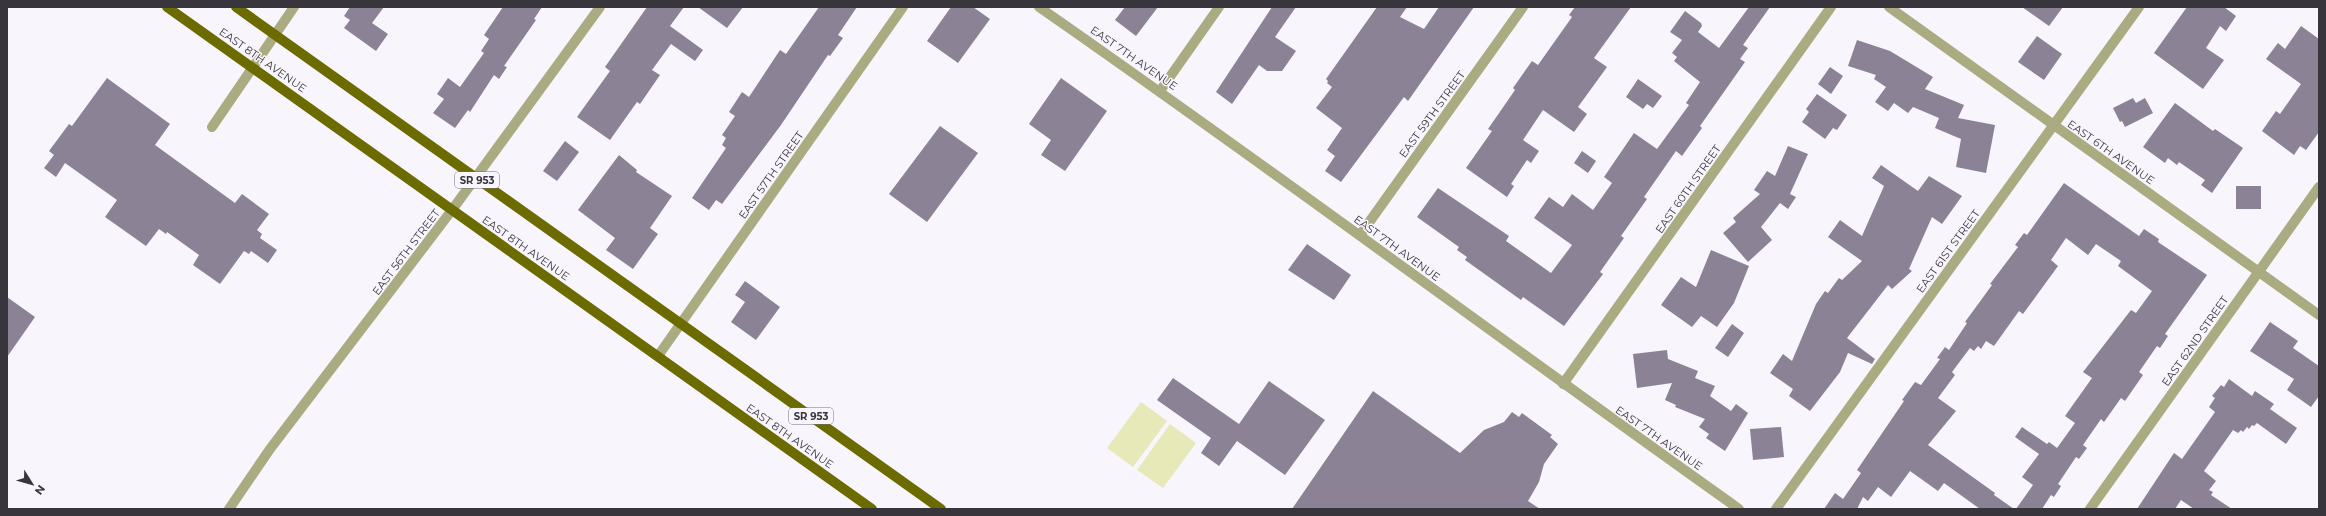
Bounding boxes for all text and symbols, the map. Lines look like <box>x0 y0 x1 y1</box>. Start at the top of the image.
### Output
street label: EAST 7TH AVENUE <box>1088 23 1180 93</box>
street label: EAST 8TH AVENUE <box>217 25 309 95</box>
street label: EAST 59TH STREET <box>1396 67 1469 160</box>
street label: EAST 6TH AVENUE <box>2065 117 2157 187</box>
street label: EAST 57TH STREET <box>736 128 807 222</box>
street label: EAST 60TH STREET <box>1652 141 1724 236</box>
road number: SR 953 <box>455 172 499 188</box>
street label: EAST 56TH STREET <box>369 206 443 298</box>
street label: EAST 61ST STREET <box>1913 206 1983 295</box>
street label: EAST 7TH AVENUE <box>1351 212 1443 284</box>
street label: EAST 8TH AVENUE <box>480 213 572 283</box>
street label: EAST 62ND STREET <box>2159 293 2232 389</box>
street label: EAST 8TH AVENUE <box>744 401 836 471</box>
street label: EAST 7TH AVENUE <box>1613 403 1705 473</box>
road number: SR 953 <box>789 408 833 424</box>
north arrow <box>12 464 52 504</box>
text: N <box>32 482 48 498</box>

